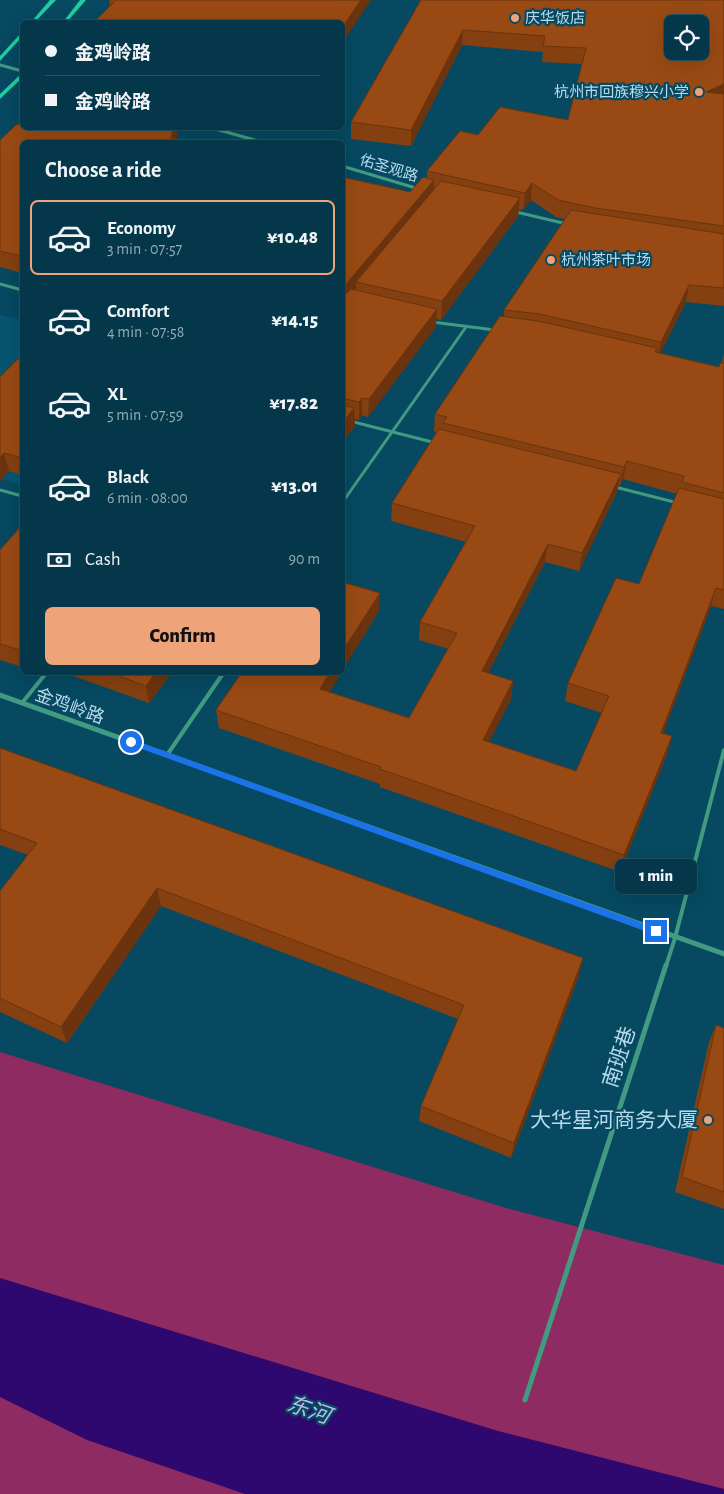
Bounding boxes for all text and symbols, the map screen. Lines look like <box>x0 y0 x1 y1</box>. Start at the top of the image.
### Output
place label: 庆华饭店 <box>525 9 585 26</box>
marker: 庆华饭店 <box>509 12 521 24</box>
map controls <box>664 15 709 60</box>
button: locate <box>664 15 709 60</box>
text: 金鸡岭路 <box>75 44 151 63</box>
place label: 杭州市回族穆兴小学 <box>554 83 689 100</box>
marker: 杭州市回族穆兴小学 <box>693 86 705 98</box>
text: 金鸡岭路 <box>75 93 151 112</box>
street label: 佑圣观路 <box>358 152 420 184</box>
text: Choose a ride <box>45 159 161 181</box>
icon: car <box>47 215 92 260</box>
text: Economy <box>107 219 176 238</box>
text: ¥10.48 <box>267 228 318 247</box>
text: 3 min · 07:57 <box>107 241 182 257</box>
place label: 杭州茶叶市场 <box>561 251 651 268</box>
marker: 杭州茶叶市场 <box>545 254 557 266</box>
icon: car <box>47 298 92 343</box>
text: Comfort <box>107 302 169 321</box>
text: ¥14.15 <box>271 311 318 330</box>
text: 4 min · 07:58 <box>107 324 184 340</box>
icon: car <box>47 381 92 426</box>
text: XL <box>107 385 127 404</box>
text: ¥17.82 <box>269 394 318 413</box>
text: 5 min · 07:59 <box>107 407 183 423</box>
icon: car <box>47 464 92 509</box>
text: Black <box>107 468 149 487</box>
text: ¥13.01 <box>271 477 318 496</box>
text: 6 min · 08:00 <box>107 490 188 506</box>
icon: cash <box>45 546 73 574</box>
text: Cash <box>85 550 121 569</box>
text: 90 m <box>289 551 320 567</box>
button: Confirm <box>45 607 320 665</box>
street label: 金鸡岭路 <box>33 684 107 728</box>
route start <box>120 731 142 753</box>
callout: 1 min <box>615 858 697 894</box>
text: 1 min <box>639 868 673 884</box>
route end <box>645 920 667 942</box>
street label: 南班巷 <box>599 1024 639 1090</box>
place label: 大华星河商务大厦 <box>530 1109 698 1131</box>
marker: 大华星河商务大厦 <box>702 1114 714 1126</box>
water label: 东河 <box>284 1391 337 1429</box>

